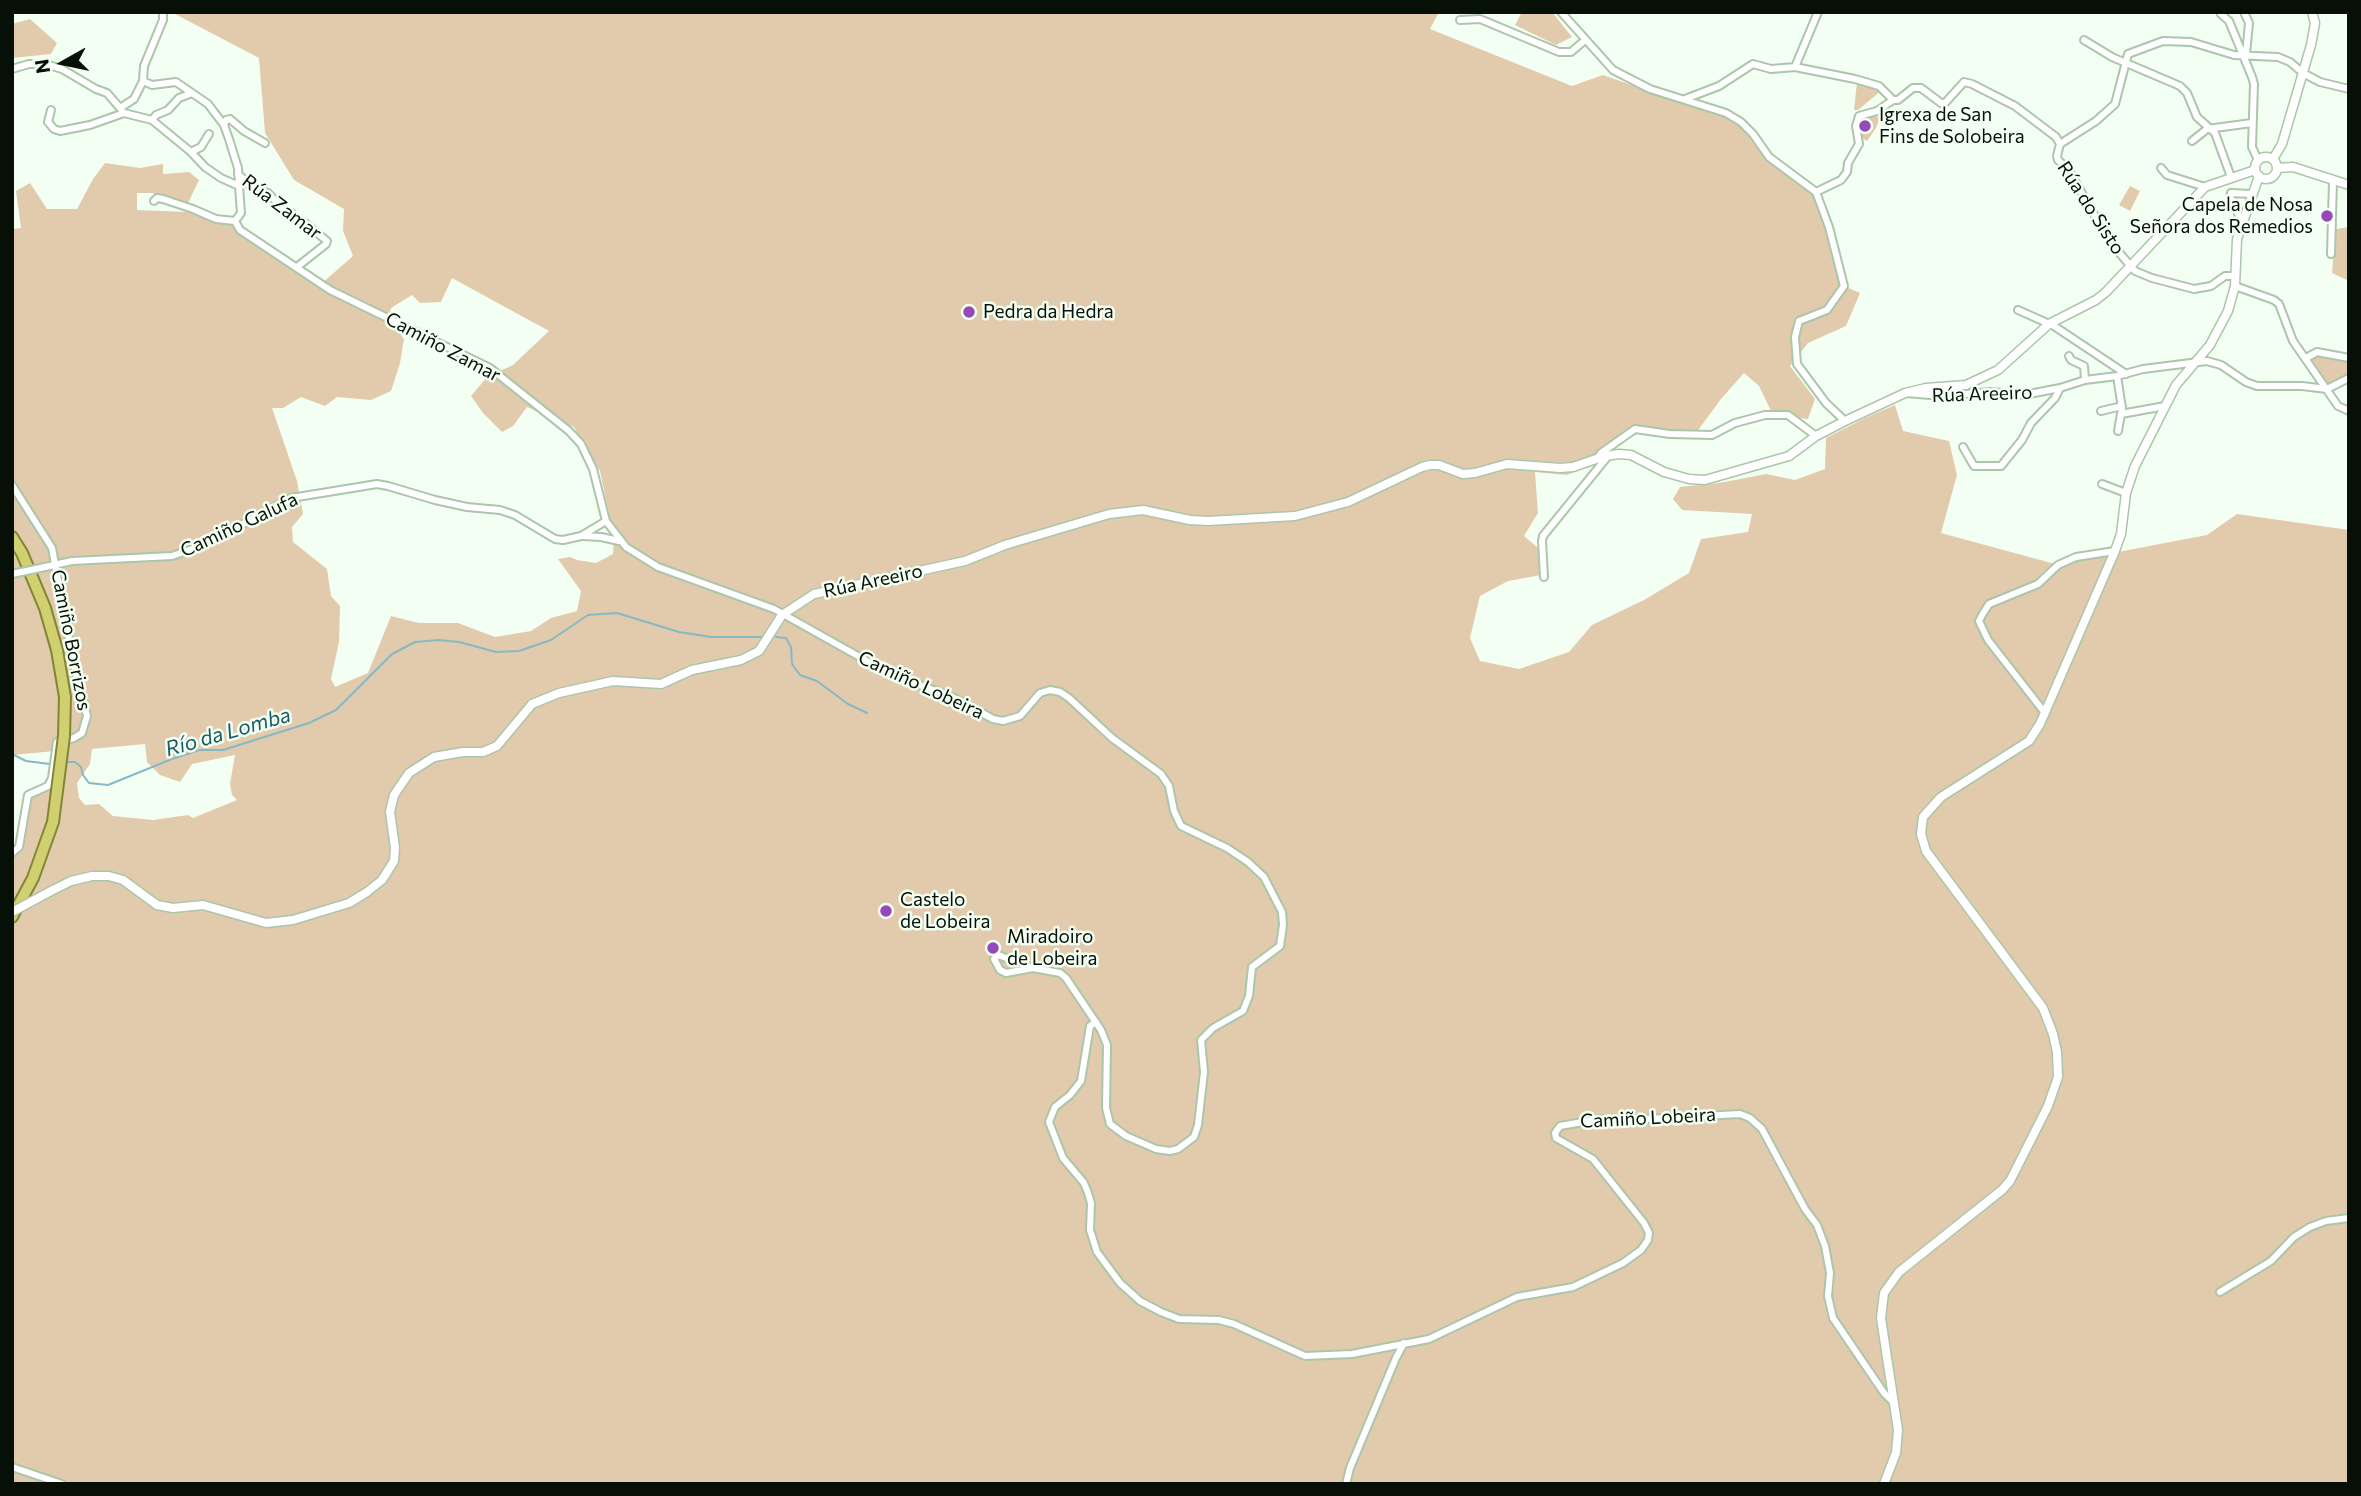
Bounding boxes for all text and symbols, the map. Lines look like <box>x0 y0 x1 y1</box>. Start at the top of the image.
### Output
north arrow <box>28 28 98 98</box>
text: N <box>29 58 54 75</box>
place label: Igrexa de San Fins de Solobeira <box>1879 104 2025 148</box>
marker: Igrexa de San Fins de Solobeira <box>1857 118 1873 134</box>
street label: Rúa do Sisto <box>2052 157 2130 259</box>
street label: Rúa Zamar <box>238 170 326 244</box>
place label: Capela de Nosa Señora dos Remedios <box>2130 194 2313 238</box>
marker: Capela de Nosa Señora dos Remedios <box>2319 208 2335 224</box>
place label: Pedra da Hedra <box>983 301 1114 323</box>
marker: Pedra da Hedra <box>961 304 977 320</box>
street label: Camiño Zamar <box>382 307 504 387</box>
street label: Rúa Areeiro <box>1931 381 2033 407</box>
street label: Camiño Galufa <box>177 488 301 562</box>
street label: Rúa Areeiro <box>821 559 925 603</box>
street label: Camiño Borrizos <box>46 568 96 712</box>
street label: Camiño Lobeira <box>855 646 987 724</box>
water label: Río da Lomba <box>162 702 294 762</box>
place label: Castelo de Lobeira <box>900 889 990 933</box>
marker: Castelo de Lobeira <box>878 903 894 919</box>
place label: Miradoiro de Lobeira <box>1007 926 1097 970</box>
marker: Miradoiro de Lobeira <box>985 940 1001 956</box>
street label: Camiño Lobeira <box>1579 1103 1717 1133</box>

